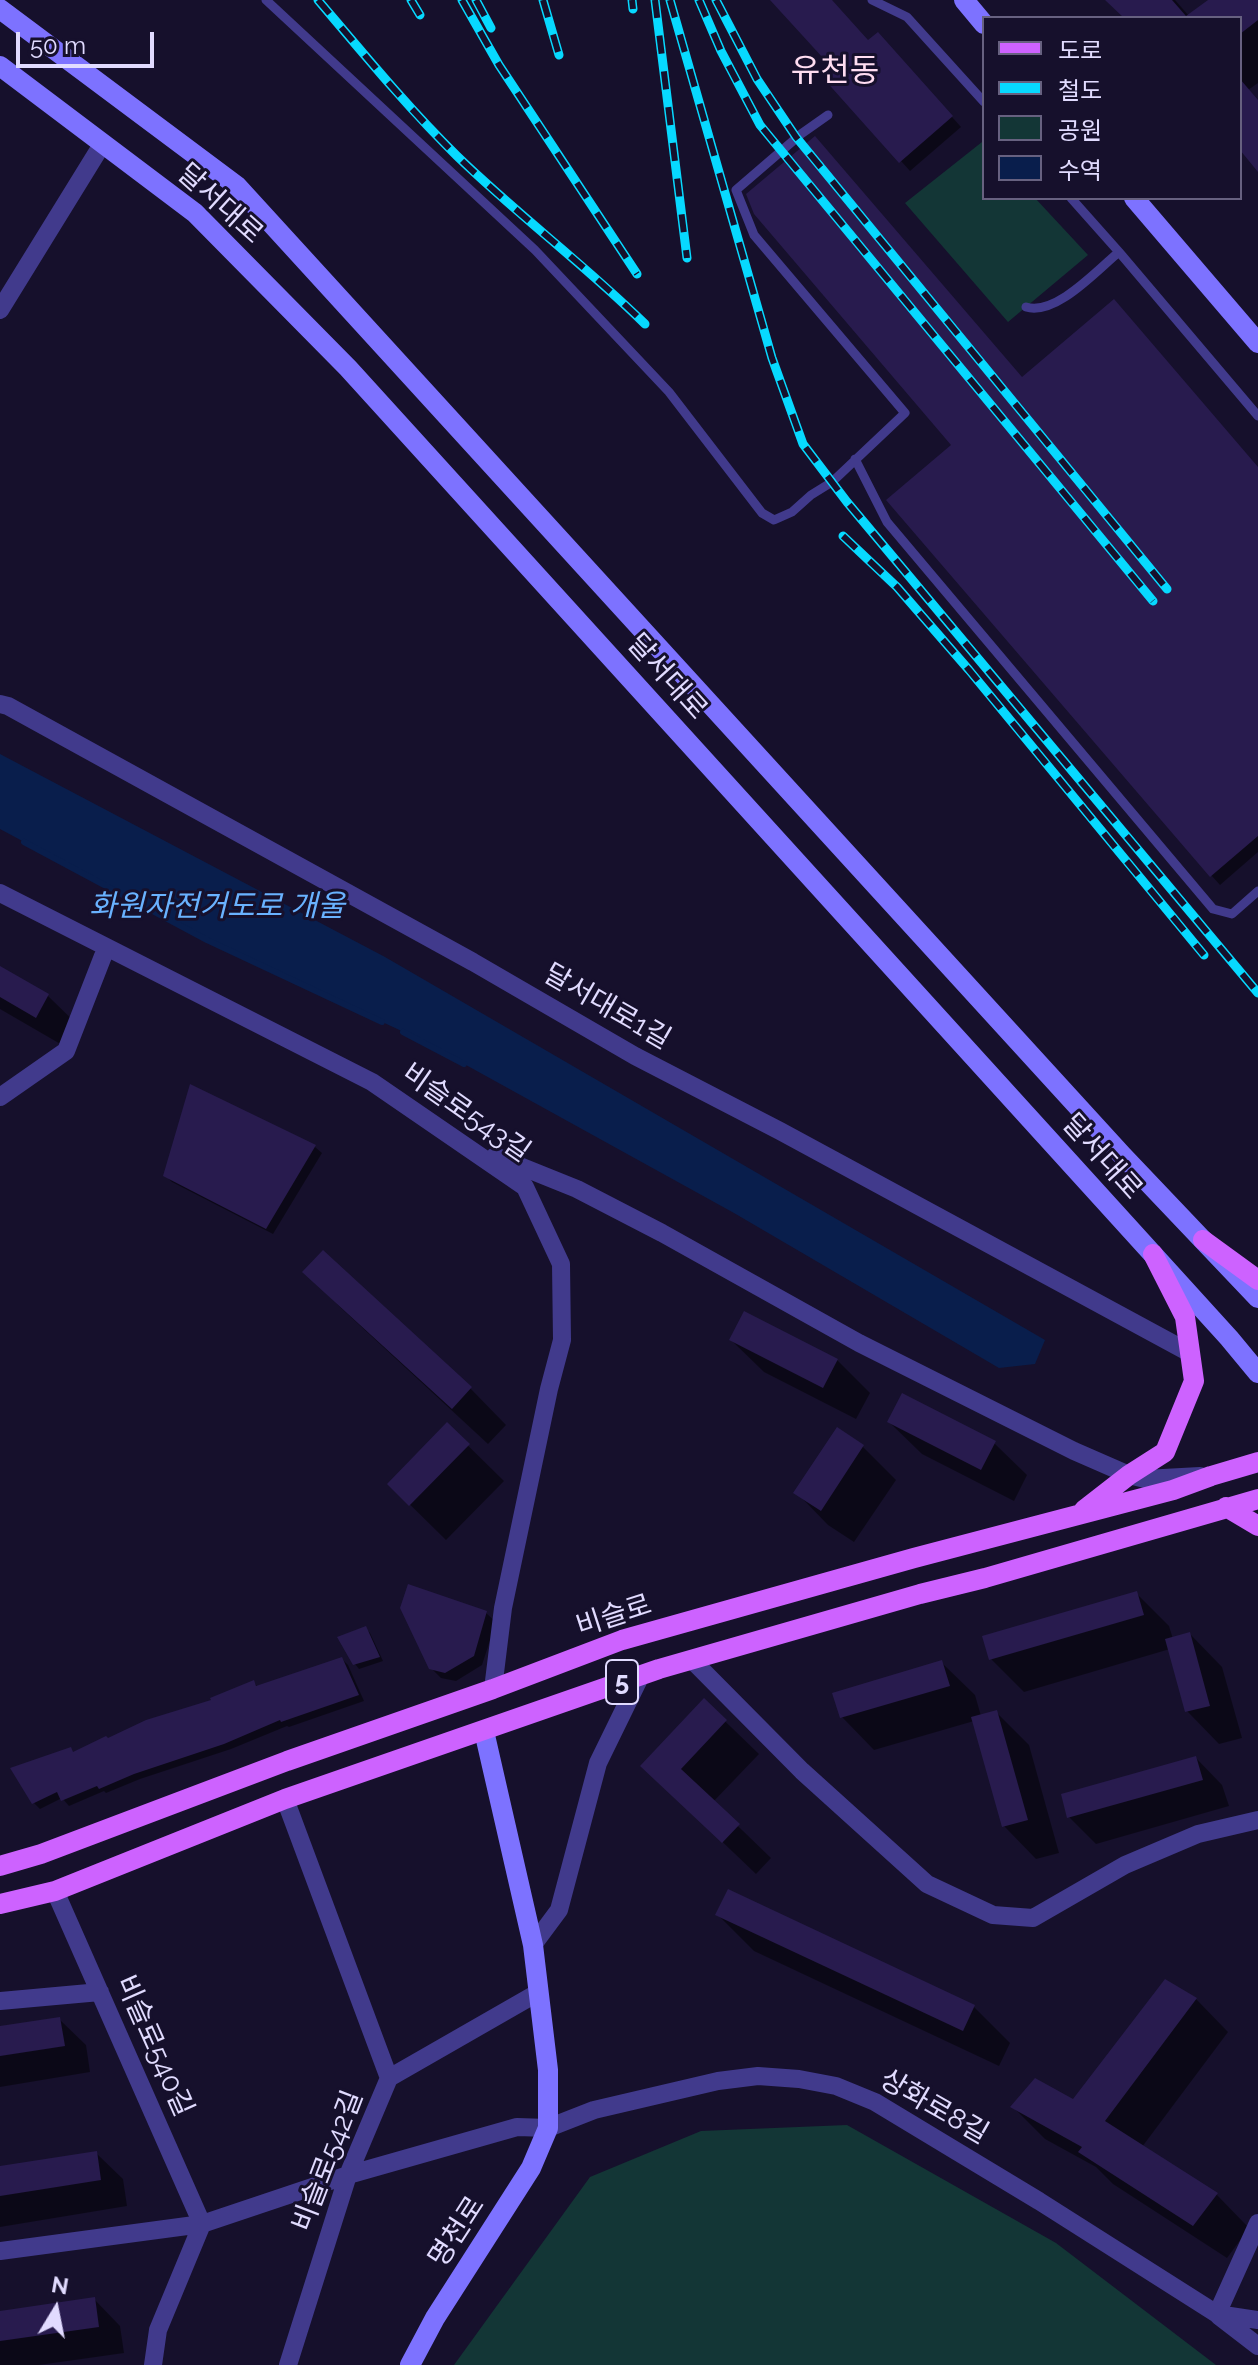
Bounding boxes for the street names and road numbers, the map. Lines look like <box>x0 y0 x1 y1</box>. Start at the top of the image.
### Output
street label: 달서대로 <box>170 157 270 251</box>
street label: 달서대로 <box>620 627 714 727</box>
street label: 달서대로1길 <box>538 957 676 1057</box>
street label: 비슬로543길 <box>396 1057 536 1169</box>
street label: 달서대로 <box>1055 1107 1149 1207</box>
street label: 비슬로 <box>572 1588 656 1644</box>
road number: 5 <box>606 1660 638 1704</box>
street label: 비슬로540길 <box>108 1970 200 2122</box>
street label: 상화로8길 <box>874 2063 994 2151</box>
street label: 비슬로542길 <box>286 2086 370 2236</box>
street label: 명천로 <box>422 2190 492 2274</box>

